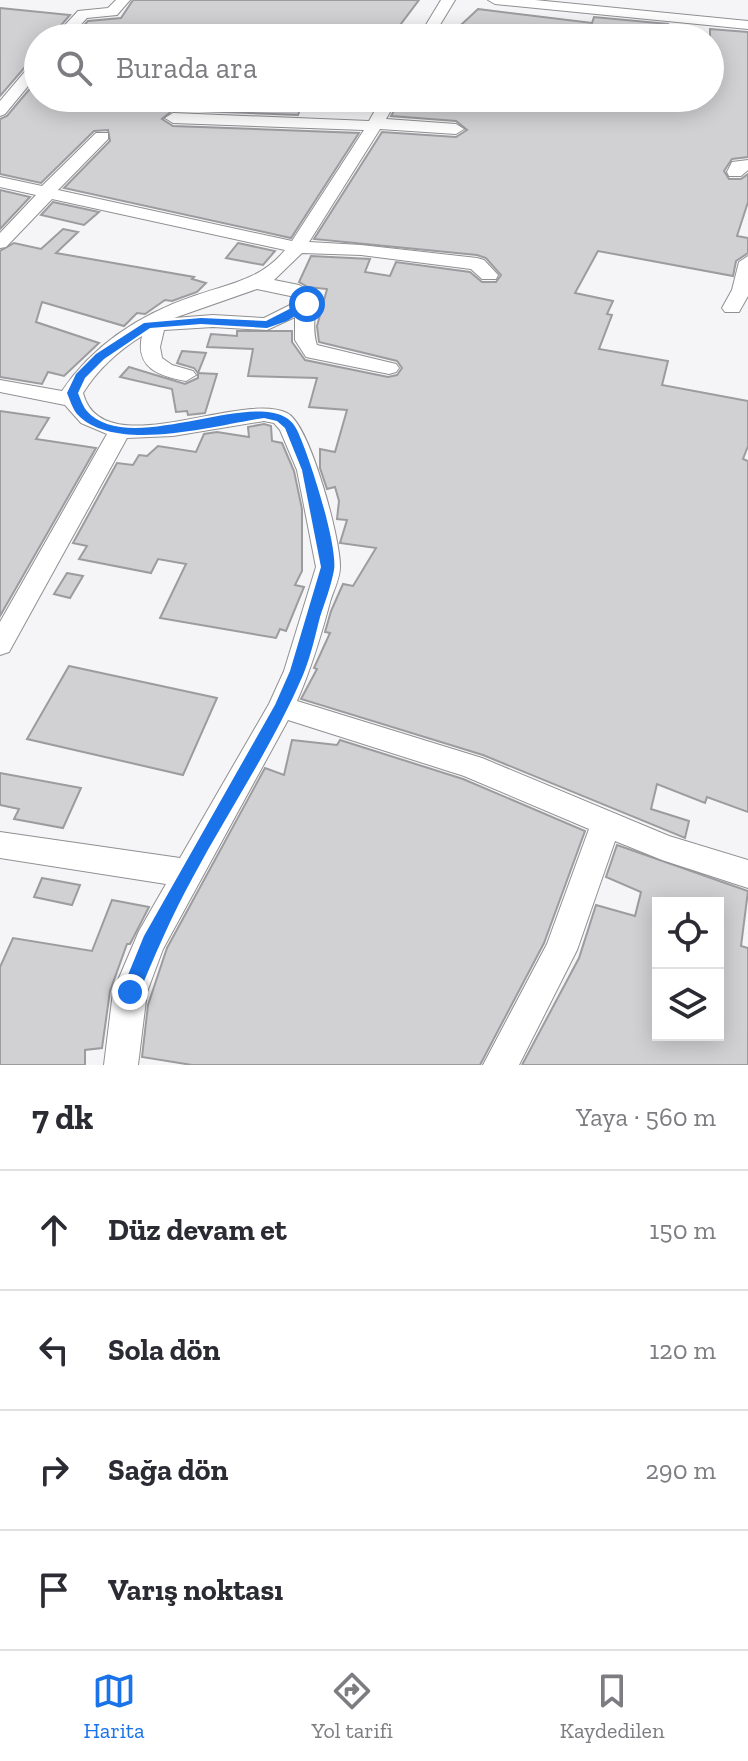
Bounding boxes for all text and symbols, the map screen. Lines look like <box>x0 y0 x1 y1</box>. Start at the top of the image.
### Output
search box <box>24 24 724 112</box>
icon: search <box>52 46 96 90</box>
text: Burada ara <box>116 50 257 86</box>
route start <box>289 286 325 322</box>
map controls <box>652 897 724 1041</box>
button: locate <box>652 897 724 969</box>
button: layers <box>652 969 724 1041</box>
route end <box>112 974 148 1010</box>
text: 7 dk <box>32 1097 93 1138</box>
text: Yaya · 560 m <box>576 1101 716 1133</box>
icon: ahead <box>32 1208 76 1252</box>
text: Düz devam et <box>108 1212 287 1248</box>
text: 150 m <box>649 1214 716 1246</box>
icon: left <box>32 1328 76 1372</box>
text: Sola dön <box>108 1332 220 1368</box>
text: 120 m <box>649 1334 716 1366</box>
icon: right <box>32 1448 76 1492</box>
text: Sağa dön <box>108 1452 228 1488</box>
text: 290 m <box>645 1454 716 1486</box>
icon: arrive <box>32 1568 76 1612</box>
text: Varış noktası <box>108 1572 283 1608</box>
tab: Harita <box>83 1669 145 1744</box>
tab: Yol tarifi <box>312 1669 393 1744</box>
tab: Kaydedilen <box>560 1669 665 1744</box>

